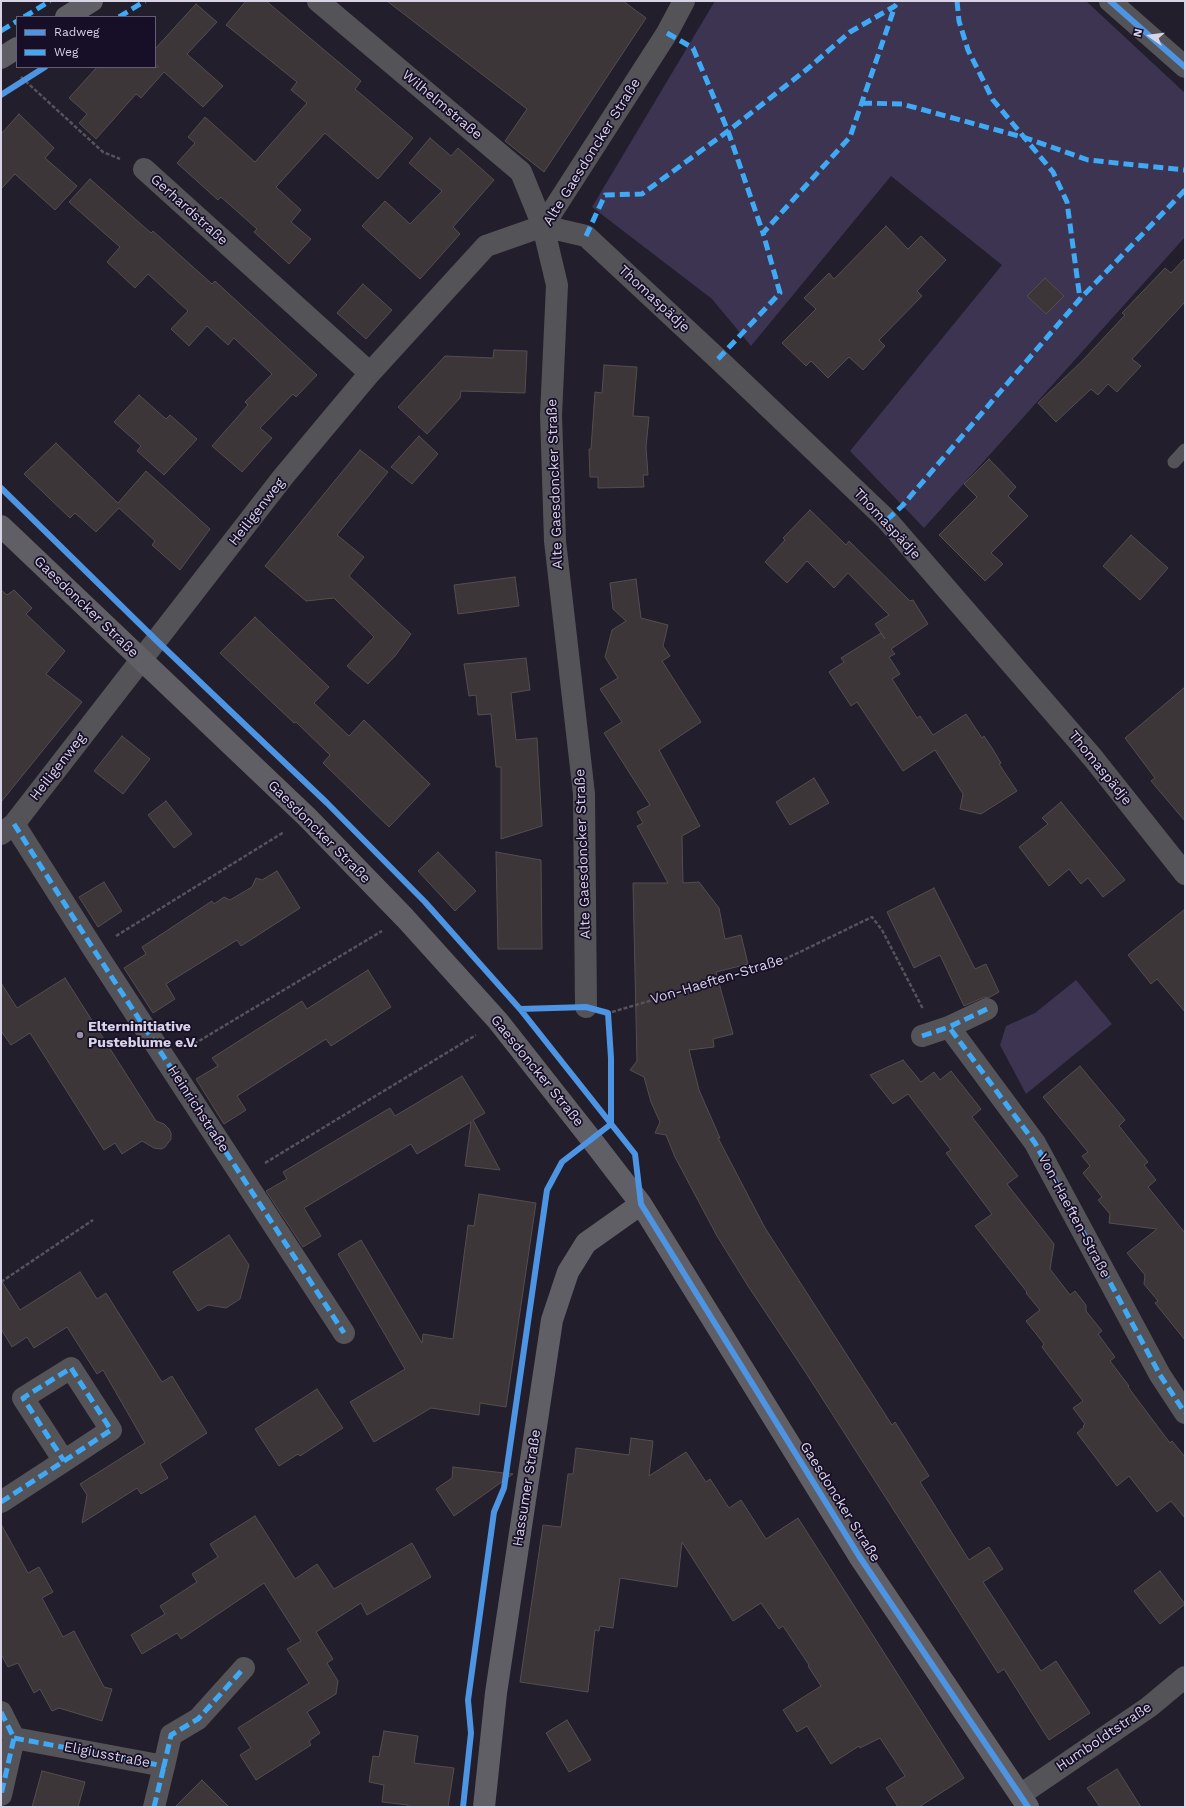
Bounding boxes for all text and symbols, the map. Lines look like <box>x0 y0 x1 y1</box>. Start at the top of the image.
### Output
legend <box>16 16 156 68</box>
north arrow <box>1130 16 1170 56</box>
text: Radweg <box>54 25 99 39</box>
text: N <box>1131 27 1145 39</box>
text: Weg <box>54 45 78 59</box>
street label: Wilhelmstraße <box>399 67 485 143</box>
street label: Alte Gaesdoncker Straße <box>540 75 644 229</box>
street label: Gerhardstraße <box>147 171 231 249</box>
street label: Thomaspädje <box>615 262 693 336</box>
street label: Alte Gaesdoncker Straße <box>544 399 566 569</box>
street label: Heiligenweg <box>225 475 289 549</box>
street label: Thomaspädje <box>850 485 924 563</box>
street label: Gaesdoncker Straße <box>30 553 142 661</box>
street label: Thomaspädje <box>1065 727 1135 809</box>
street label: Heiligenweg <box>26 730 90 804</box>
street label: Alte Gaesdoncker Straße <box>572 769 594 939</box>
street label: Gaesdoncker Straße <box>264 777 374 887</box>
street label: Von-Haeften-Straße <box>649 952 785 1008</box>
street label: Gaesdoncker Straße <box>487 1012 587 1130</box>
place label: Elterninitiative Pusteblume e.V. <box>88 1019 198 1052</box>
marker: Elterninitiative Pusteblume e.V. <box>75 1030 85 1040</box>
street label: Heinrichstraße <box>164 1063 232 1155</box>
street label: Von-Haeften-Straße <box>1034 1151 1114 1281</box>
street label: Hassumer Straße <box>509 1428 545 1548</box>
street label: Gaesdoncker Straße <box>796 1439 884 1565</box>
street label: Humboldtstraße <box>1053 1699 1155 1775</box>
street label: Eligiusstraße <box>62 1738 152 1772</box>

